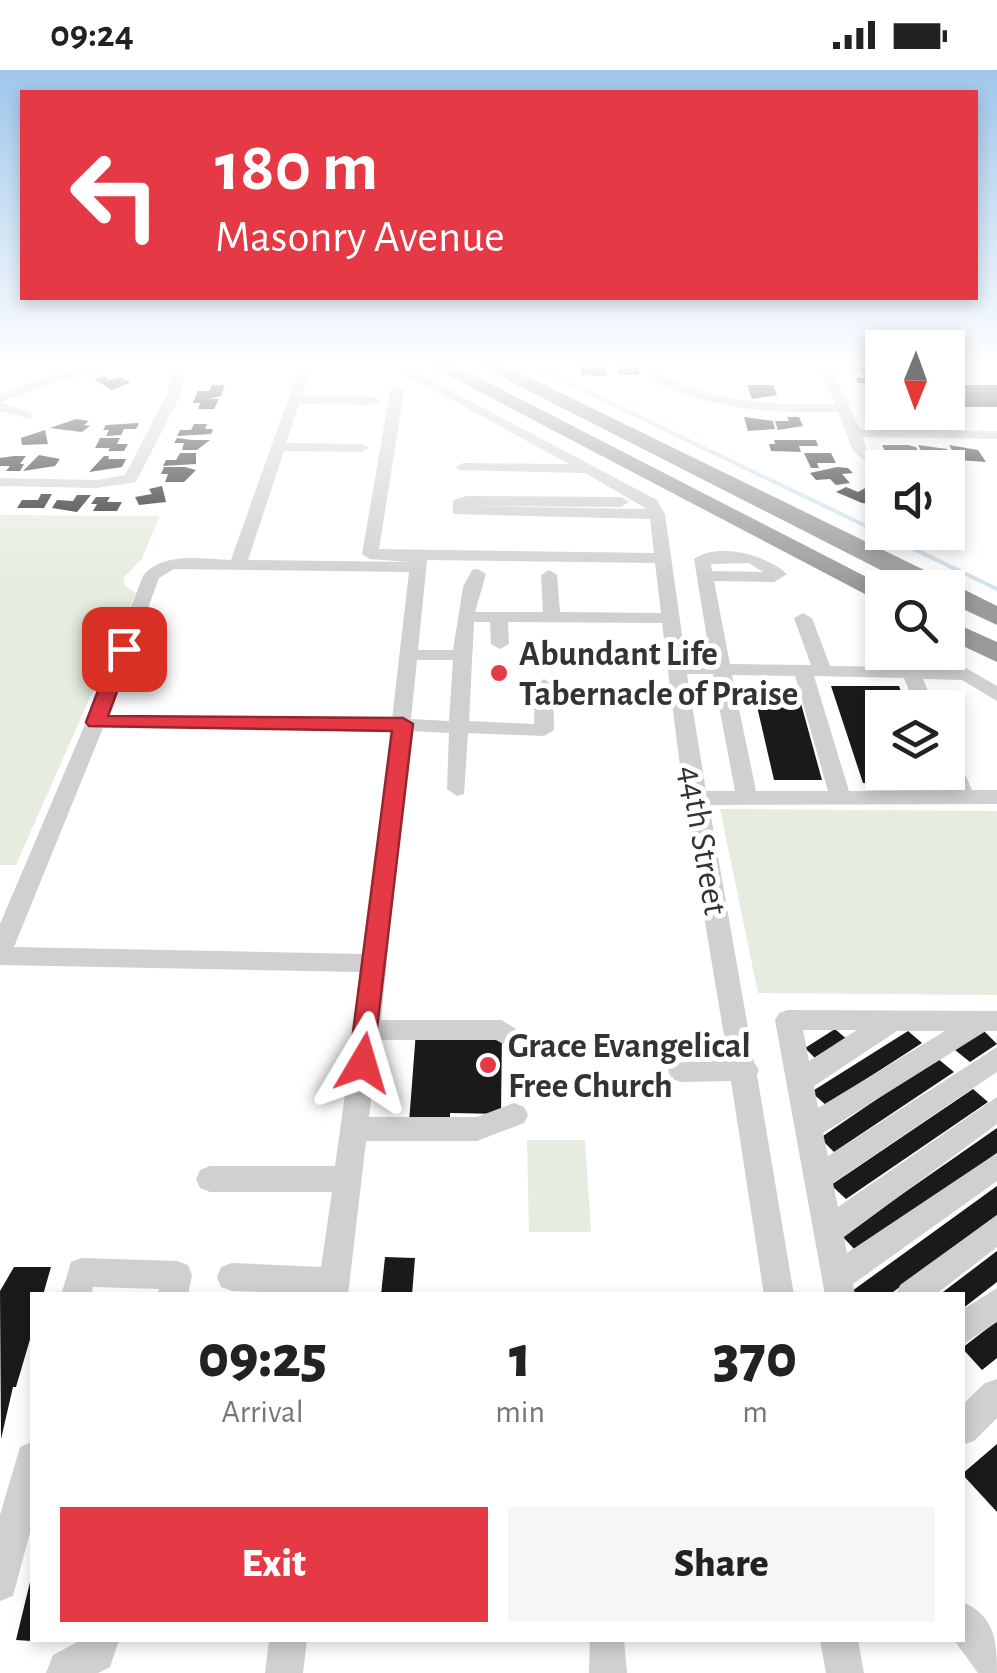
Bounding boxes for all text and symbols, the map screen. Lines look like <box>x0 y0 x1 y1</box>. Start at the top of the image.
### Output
text: 09:24 <box>50 16 134 54</box>
icon: left <box>50 130 180 260</box>
text: 180 m <box>215 133 378 203</box>
text: Masonry Avenue <box>215 215 505 260</box>
north arrow <box>865 330 965 430</box>
map controls <box>865 330 965 790</box>
button: sound <box>865 450 965 550</box>
button: search <box>865 570 965 670</box>
pin <box>82 607 167 692</box>
icon: arrive <box>97 622 152 677</box>
place label: Abundant Life Tabernacle of Praise <box>519 637 798 712</box>
marker: Abundant Life Tabernacle of Praise <box>488 662 510 684</box>
button: layers <box>865 690 965 790</box>
street label: 44th Street <box>672 763 733 918</box>
position arrow <box>311 1011 415 1115</box>
place label: Grace Evangelical Free Church <box>508 1029 751 1104</box>
marker: Grace Evangelical Free Church <box>477 1054 499 1076</box>
text: 09:25 <box>198 1328 327 1388</box>
text: 1 <box>509 1328 531 1388</box>
text: 370 <box>713 1328 797 1388</box>
text: Arrival <box>221 1396 304 1428</box>
text: min <box>495 1396 545 1428</box>
text: m <box>742 1396 768 1428</box>
button: Exit <box>60 1507 488 1622</box>
button: Share <box>508 1507 935 1622</box>

